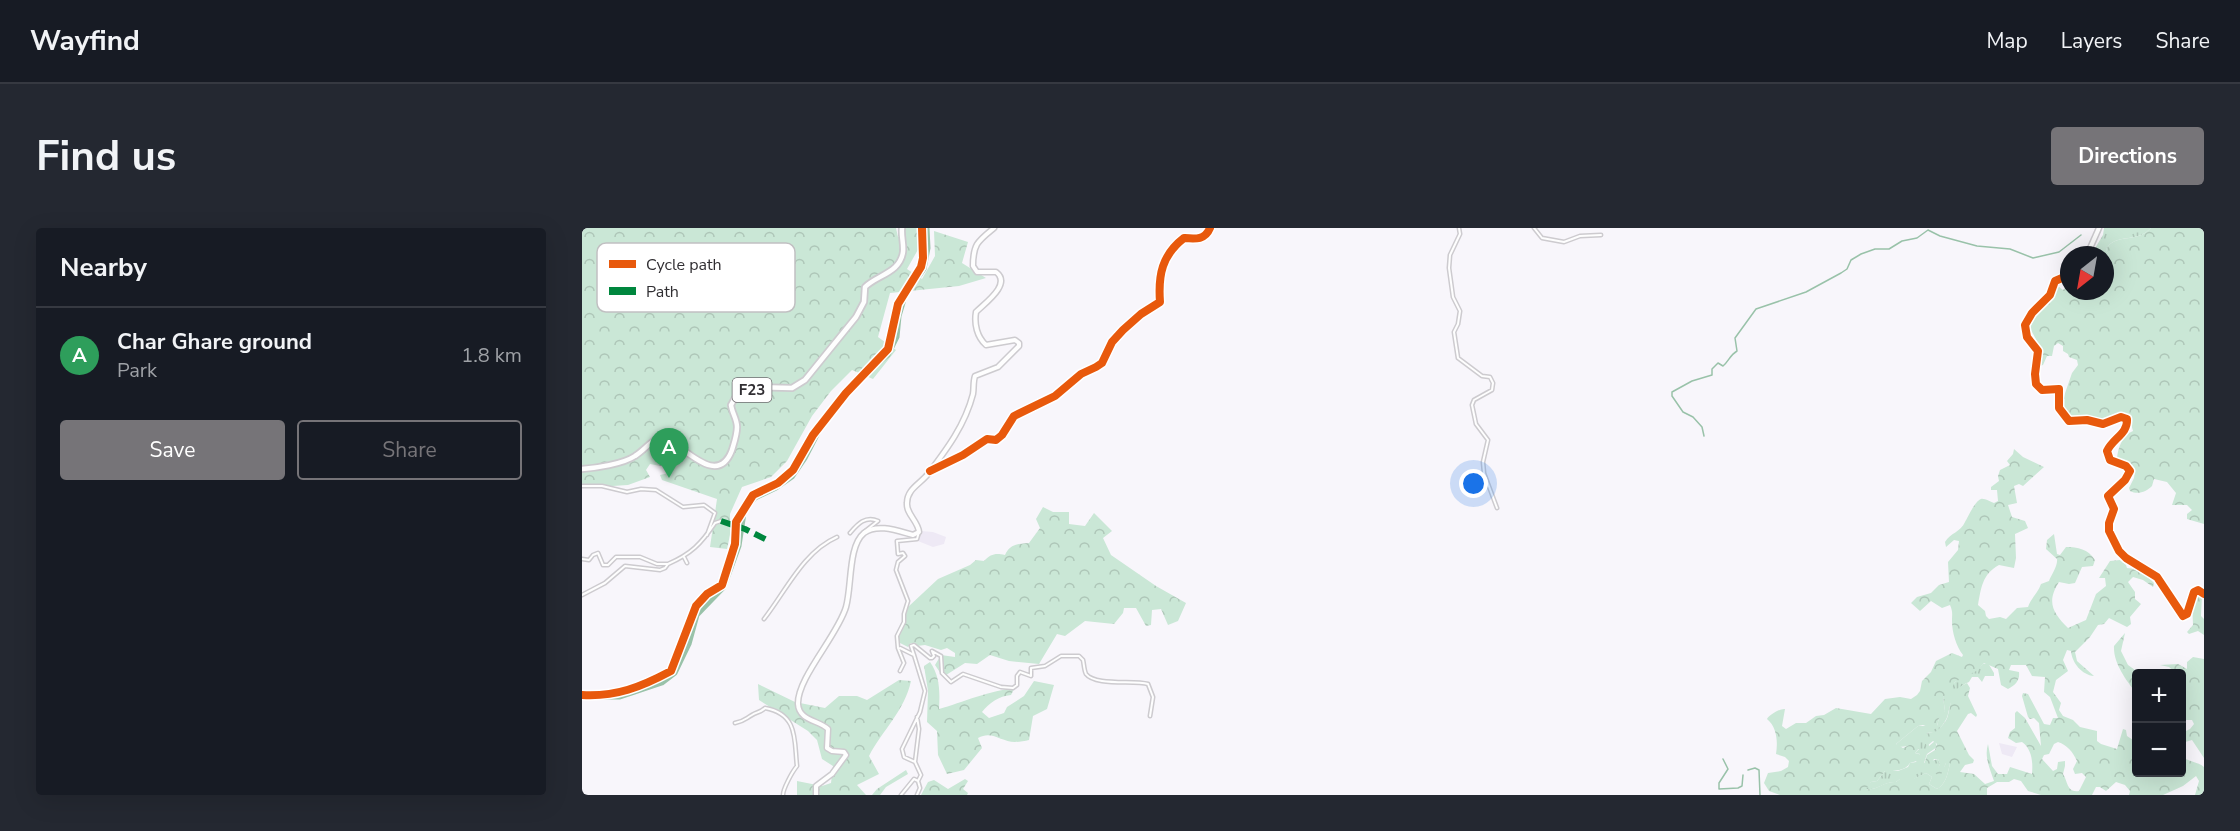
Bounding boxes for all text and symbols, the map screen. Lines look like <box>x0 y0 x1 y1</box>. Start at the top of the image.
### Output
text: Wayfind <box>30 22 140 60</box>
text: Map <box>1986 27 2028 55</box>
text: Layers <box>2061 27 2122 55</box>
text: Share <box>2155 27 2210 55</box>
button: Directions <box>2051 127 2204 185</box>
text: Find us <box>36 128 176 185</box>
legend <box>597 243 795 312</box>
north arrow <box>2060 246 2114 300</box>
text: Nearby <box>60 250 147 285</box>
text: Cycle path <box>646 254 722 276</box>
text: Path <box>646 281 679 303</box>
text: Char Ghare ground <box>117 327 312 357</box>
text: A <box>72 342 87 369</box>
text: 1.8 km <box>461 342 522 369</box>
text: Park <box>117 357 157 384</box>
road number: F23 <box>732 378 772 402</box>
button: Save <box>60 420 285 480</box>
button: Share <box>297 420 522 480</box>
pin: A <box>650 428 688 478</box>
your location <box>1459 469 1488 498</box>
map controls <box>2132 669 2186 777</box>
button: + <box>2132 669 2186 723</box>
button: − <box>2132 723 2186 777</box>

